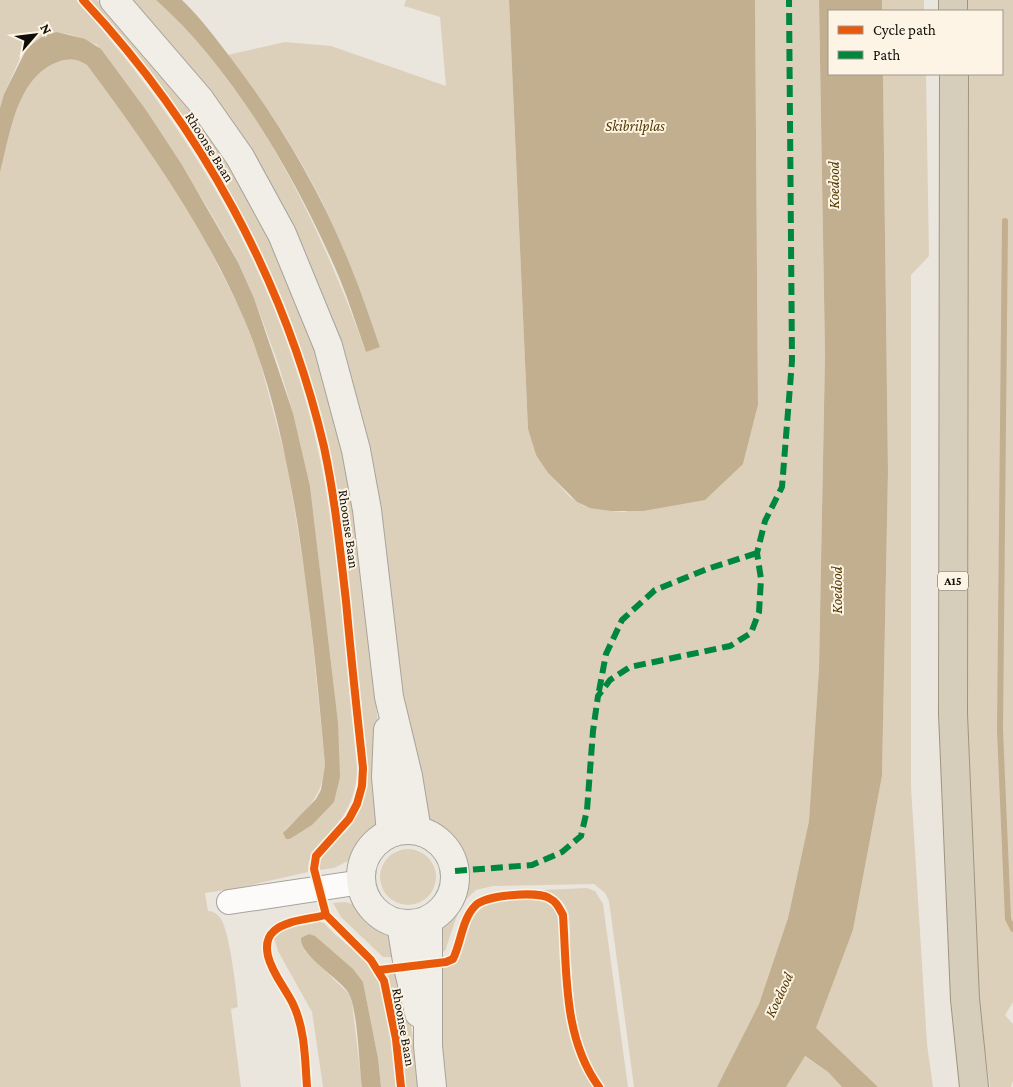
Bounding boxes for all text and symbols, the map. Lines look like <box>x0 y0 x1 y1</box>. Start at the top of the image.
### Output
north arrow <box>10 10 60 60</box>
legend <box>828 10 1003 75</box>
text: N <box>37 21 56 37</box>
text: Cycle path <box>873 22 936 39</box>
text: Path <box>873 47 900 63</box>
street label: Rhoonse Baan <box>182 109 238 185</box>
water label: Skibrilplas <box>605 118 665 135</box>
water label: Koedood <box>826 160 842 209</box>
street label: Rhoonse Baan <box>336 489 362 570</box>
water label: Koedood <box>829 565 845 614</box>
road number: A15 <box>938 572 968 590</box>
water label: Koedood <box>762 969 797 1020</box>
street label: Rhoonse Baan <box>389 987 419 1068</box>

